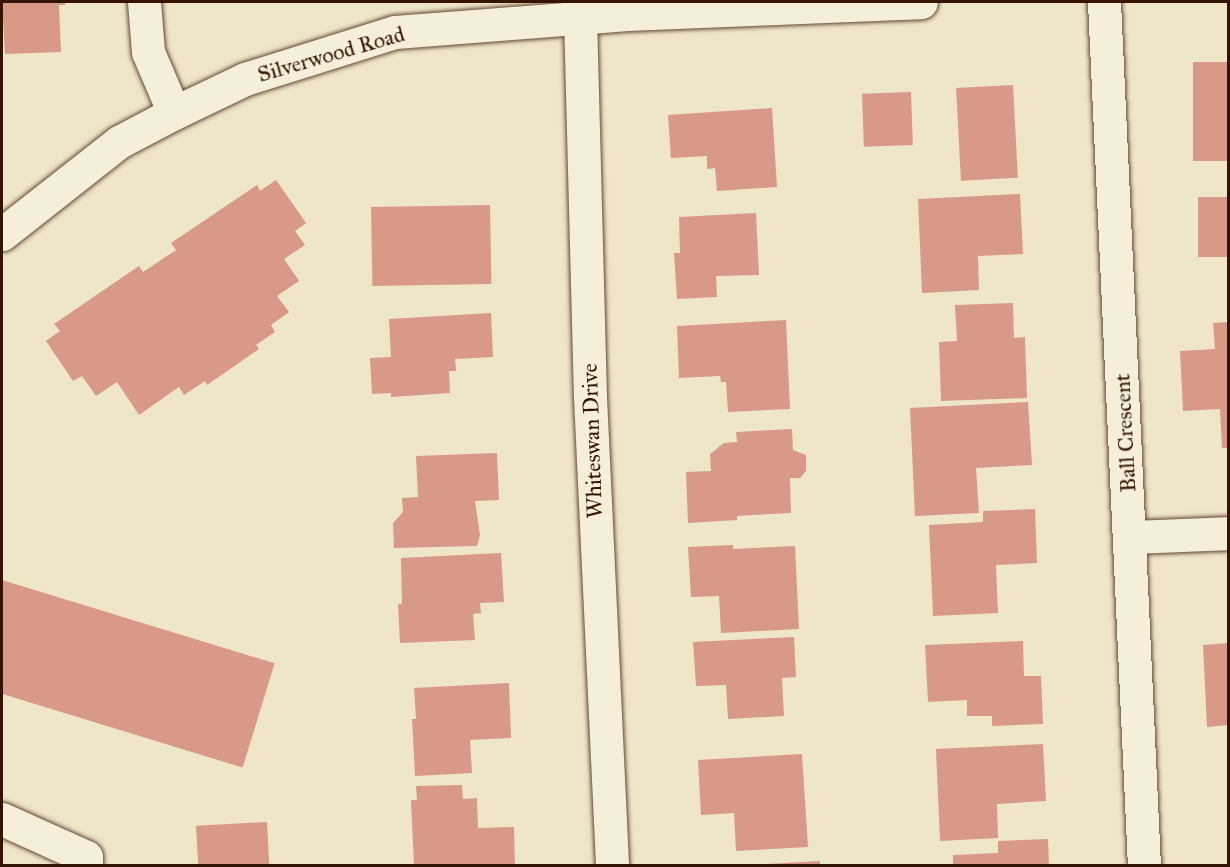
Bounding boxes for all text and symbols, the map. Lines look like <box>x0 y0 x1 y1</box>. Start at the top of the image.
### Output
street label: Silverwood Road <box>254 20 408 88</box>
street label: Whiteswan Drive <box>576 363 608 519</box>
street label: Ball Crescent <box>1109 373 1141 493</box>

